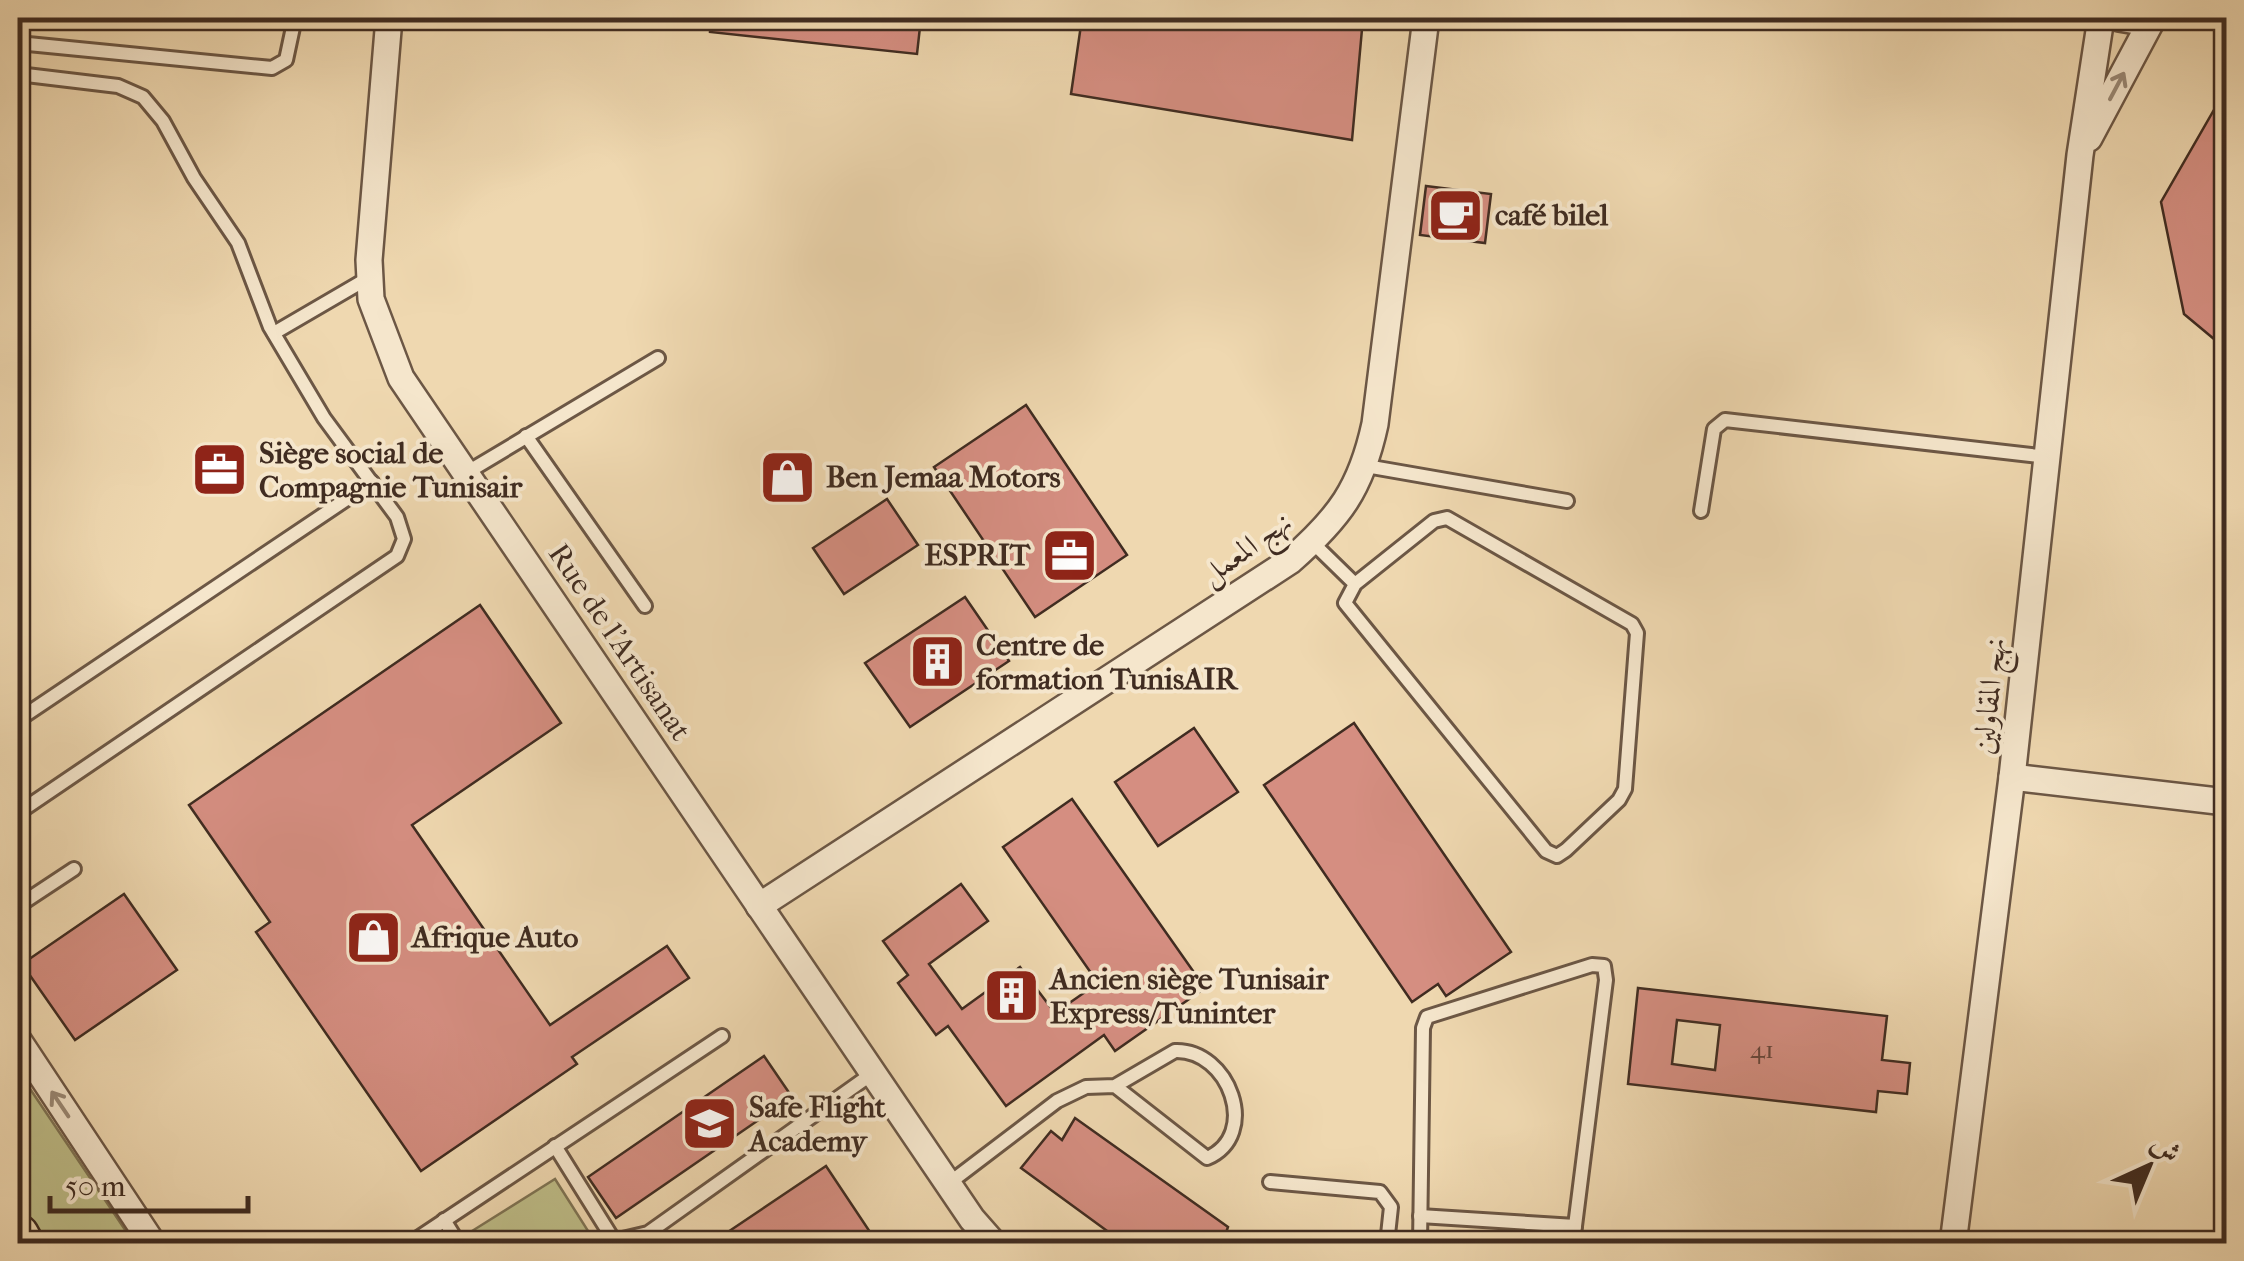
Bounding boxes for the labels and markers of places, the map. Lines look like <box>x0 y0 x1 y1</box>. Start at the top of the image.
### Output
cafe icon: café bilel <box>1426 185 1486 245</box>
place label: café bilel <box>1495 198 1609 233</box>
place label: Siège social de Compagnie Tunisair <box>259 436 523 505</box>
office icon: Siège social de Compagnie Tunisair <box>190 440 250 500</box>
shop icon: Ben Jemaa Motors <box>757 447 817 507</box>
place label: Ben Jemaa Motors <box>826 460 1061 495</box>
office icon: ESPRIT <box>1039 525 1099 585</box>
place label: ESPRIT <box>924 538 1032 573</box>
place label: Centre de formation TunisAIR <box>975 628 1239 697</box>
building icon: Centre de formation TunisAIR <box>907 632 967 692</box>
shop icon: Afrique Auto <box>343 907 403 967</box>
place label: Afrique Auto <box>410 920 578 955</box>
place label: Ancien siège Tunisair Express/Tuninter <box>1048 962 1330 1031</box>
building icon: Ancien siège Tunisair Express/Tuninter <box>981 966 1041 1026</box>
place label: Safe Flight Academy <box>747 1090 886 1159</box>
school or university icon: Safe Flight Academy <box>680 1094 740 1154</box>

